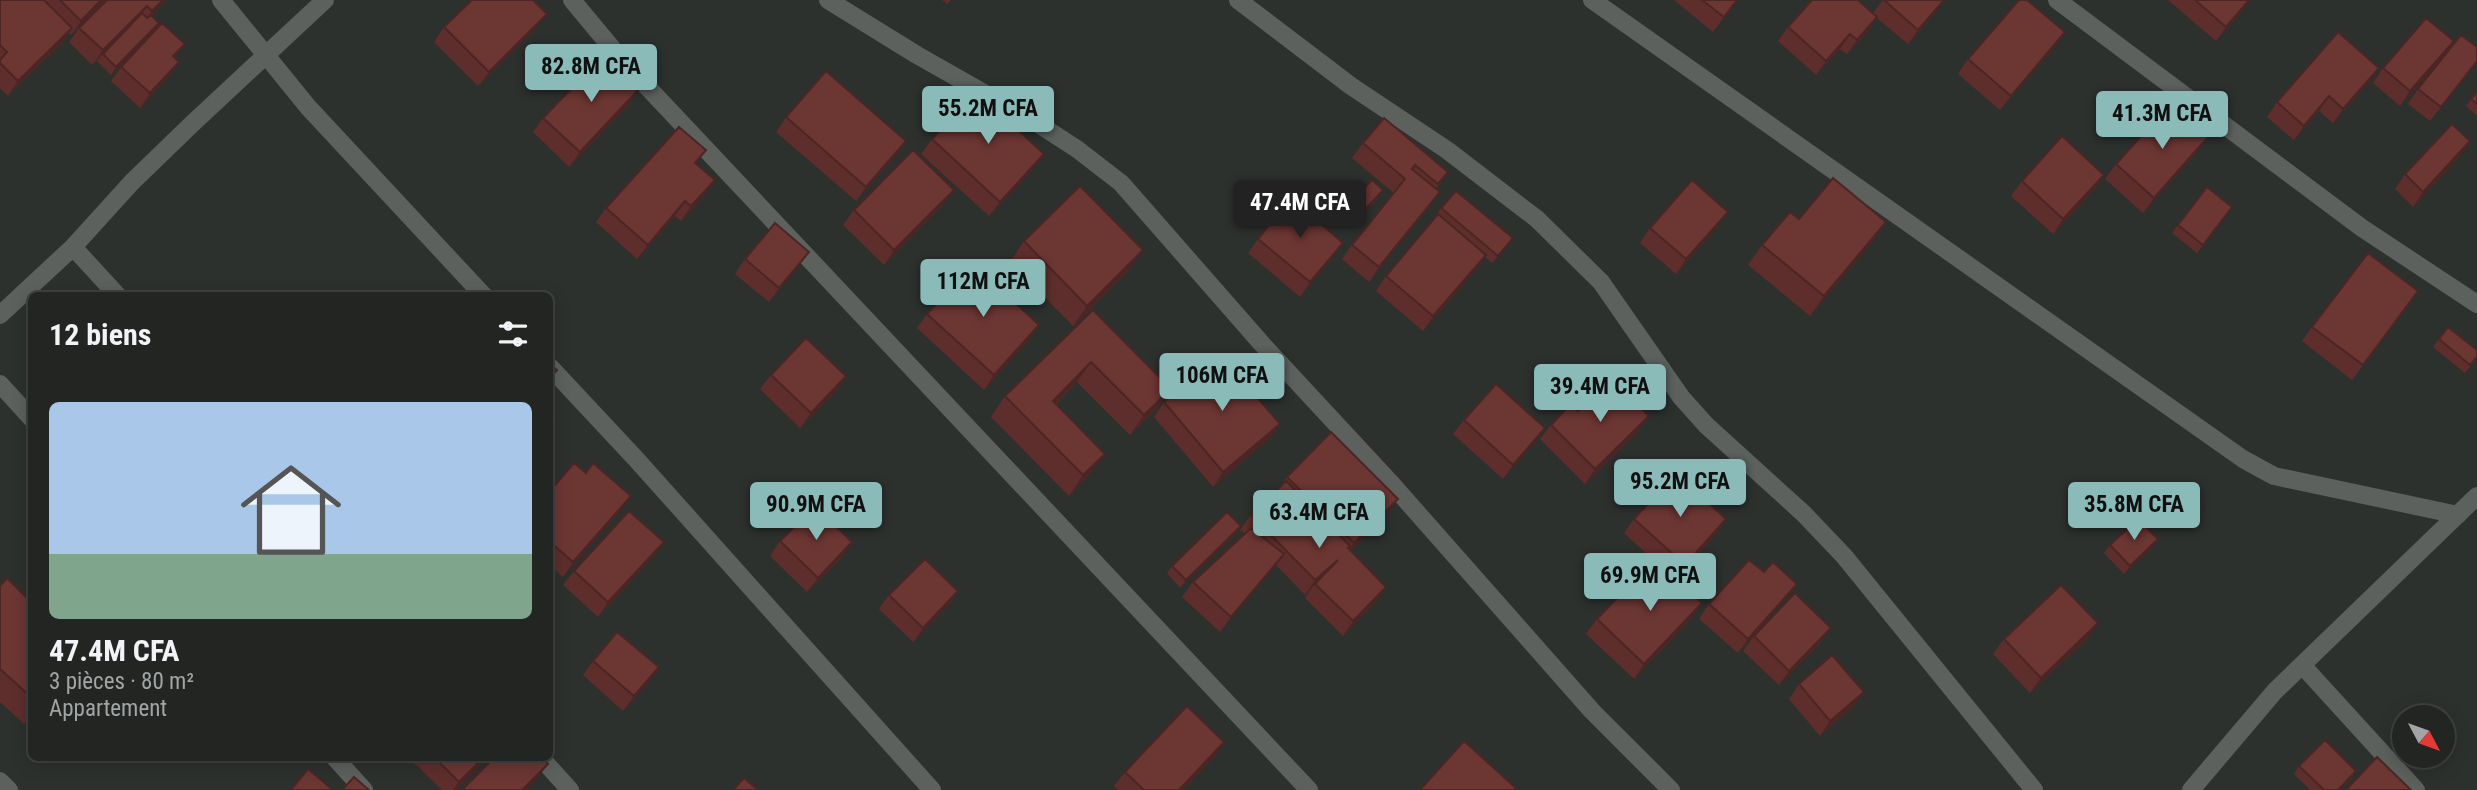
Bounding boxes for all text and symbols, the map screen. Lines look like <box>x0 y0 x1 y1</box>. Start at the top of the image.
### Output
pin: 82.8M CFA <box>511 44 671 104</box>
text: 82.8M CFA <box>541 53 641 80</box>
pin: 55.2M CFA <box>908 86 1068 146</box>
pin: 41.3M CFA <box>2082 92 2242 151</box>
text: 55.2M CFA <box>938 95 1038 122</box>
text: 41.3M CFA <box>2112 100 2212 127</box>
pin: 47.4M CFA <box>1220 180 1380 240</box>
text: 47.4M CFA <box>1250 189 1350 216</box>
pin: 112M CFA <box>911 260 1055 319</box>
text: 112M CFA <box>936 268 1030 295</box>
icon: filters <box>494 315 532 353</box>
text: 12 biens <box>49 317 151 352</box>
pin: 106M CFA <box>1150 354 1294 413</box>
text: 106M CFA <box>1175 362 1269 389</box>
pin: 39.4M CFA <box>1520 364 1680 424</box>
text: 39.4M CFA <box>1550 373 1650 400</box>
icon: home <box>228 447 354 573</box>
pin: 95.2M CFA <box>1600 460 1760 519</box>
text: 95.2M CFA <box>1630 468 1730 495</box>
pin: 90.9M CFA <box>736 482 896 542</box>
pin: 35.8M CFA <box>2054 482 2214 542</box>
pin: 63.4M CFA <box>1239 490 1399 550</box>
text: 90.9M CFA <box>766 491 866 518</box>
text: 35.8M CFA <box>2084 491 2184 518</box>
text: 63.4M CFA <box>1269 499 1369 526</box>
pin: 69.9M CFA <box>1570 554 1730 613</box>
text: 69.9M CFA <box>1600 562 1700 589</box>
text: 47.4M CFA <box>49 633 179 668</box>
text: 3 pièces · 80 m² <box>49 668 194 695</box>
text: Appartement <box>49 695 167 722</box>
north arrow <box>2392 705 2455 768</box>
map controls <box>2392 705 2455 768</box>

